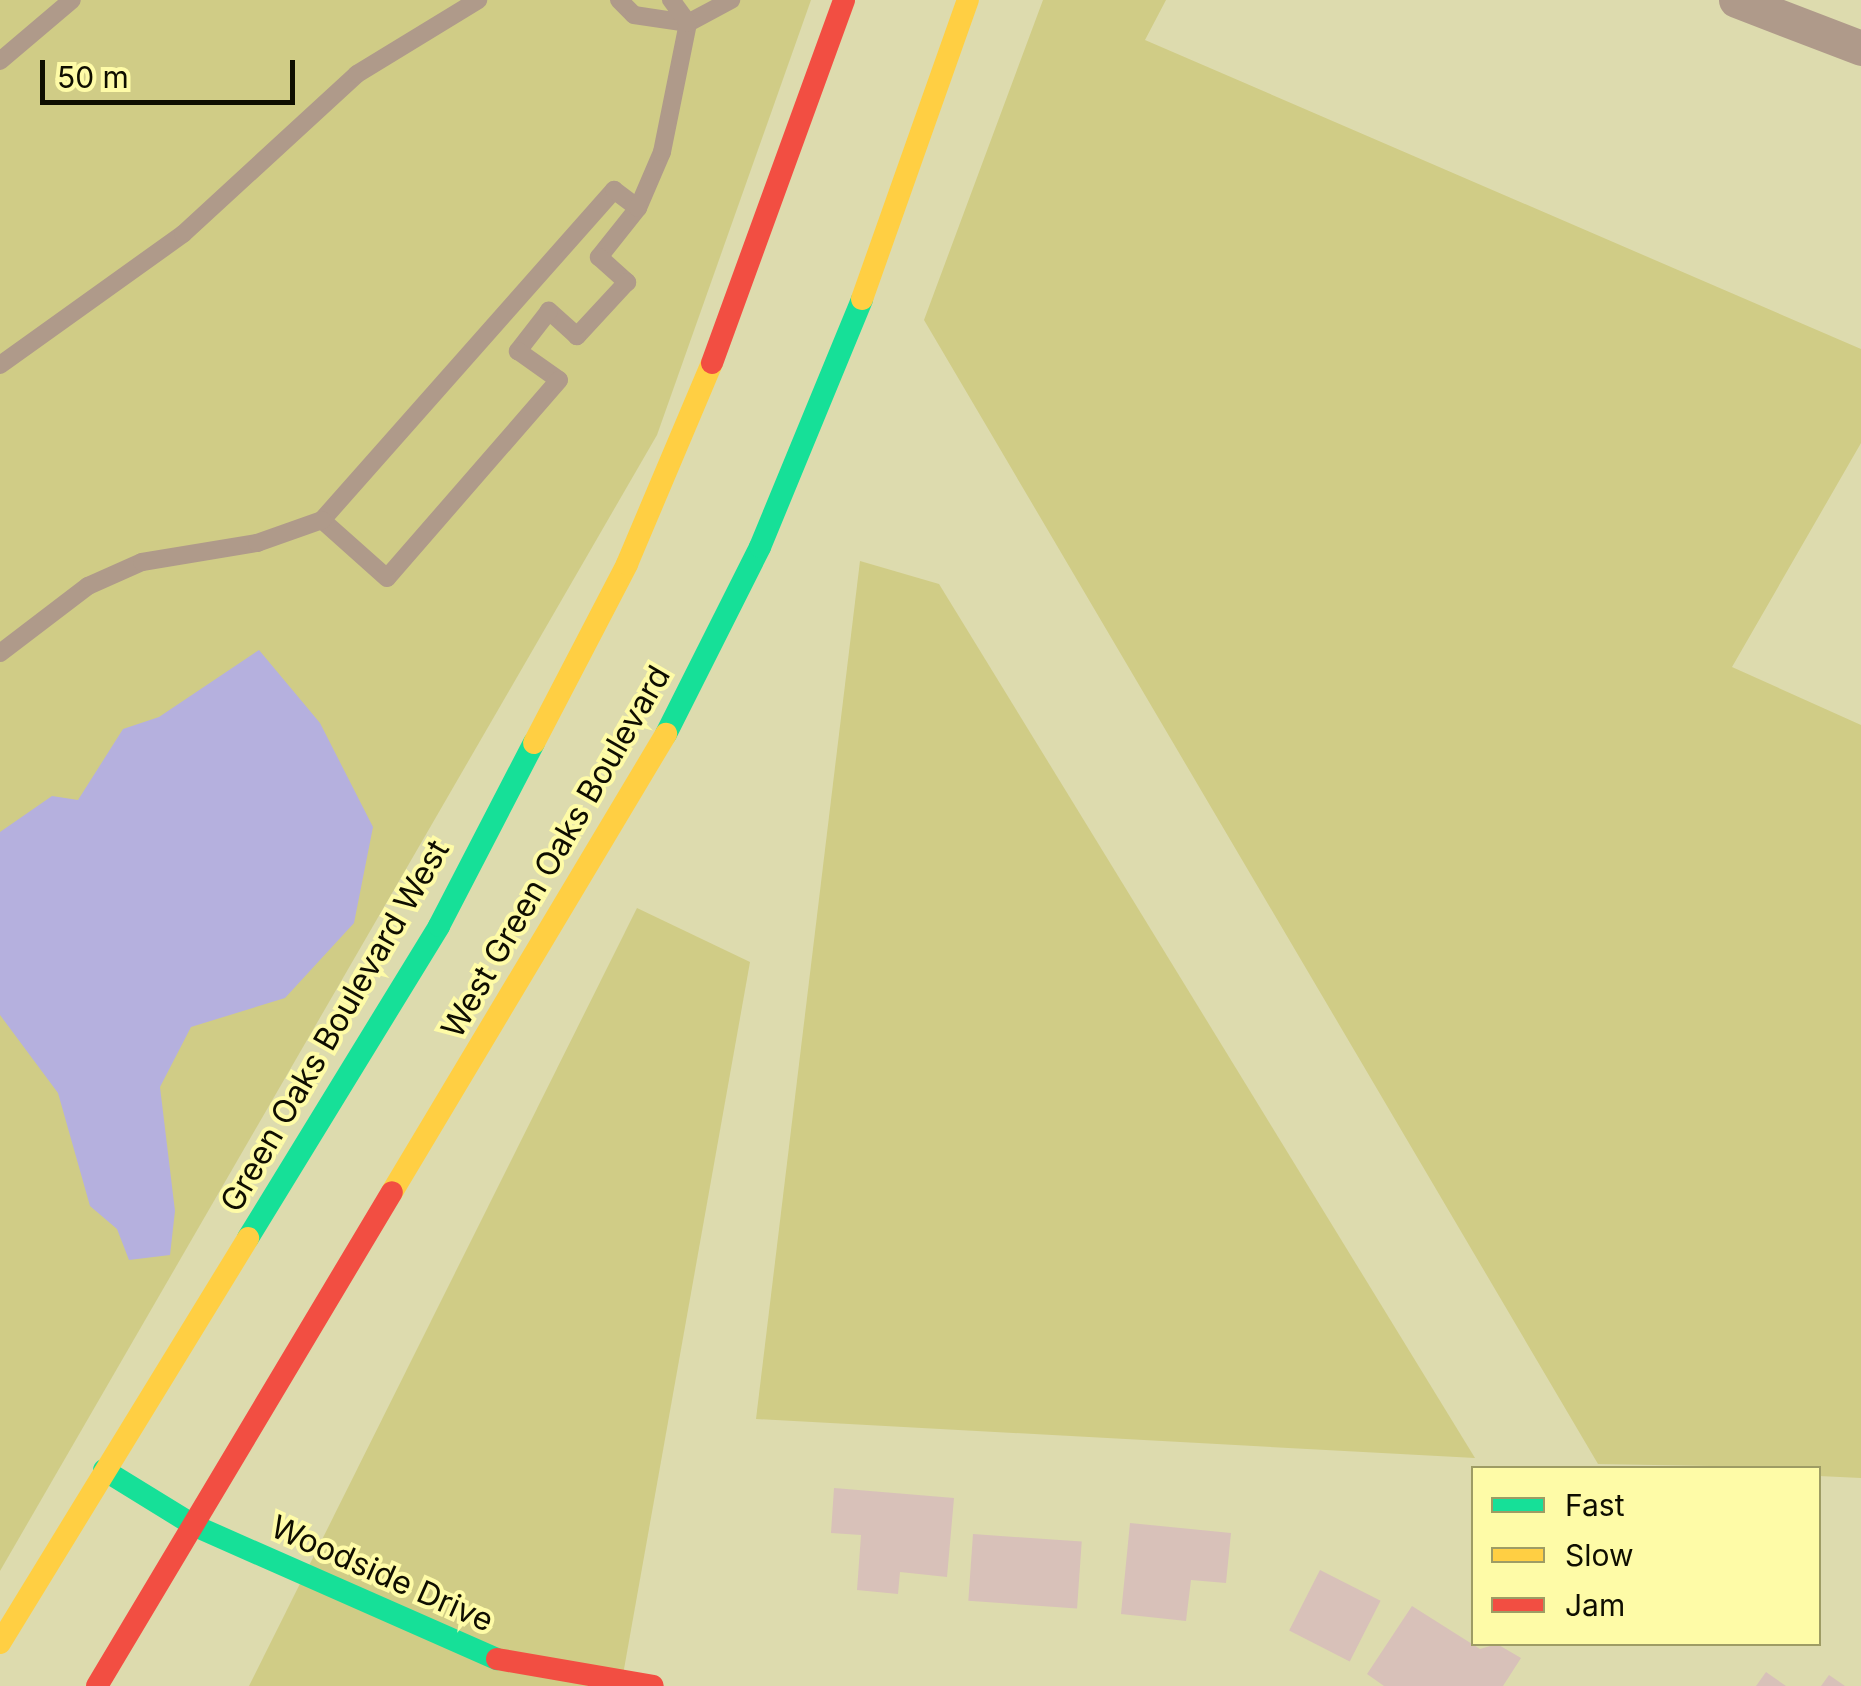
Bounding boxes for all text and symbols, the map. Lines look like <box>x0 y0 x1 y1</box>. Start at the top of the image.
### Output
scale bar <box>45 40 300 102</box>
text: 50 m <box>57 59 129 95</box>
street label: West Green Oaks Boulevard <box>434 659 678 1045</box>
street label: Green Oaks Boulevard West <box>213 833 457 1219</box>
legend <box>1471 1466 1821 1646</box>
text: Fast <box>1565 1487 1624 1523</box>
street label: Woodside Drive <box>265 1508 499 1640</box>
text: Slow <box>1565 1537 1634 1573</box>
text: Jam <box>1565 1587 1625 1623</box>

